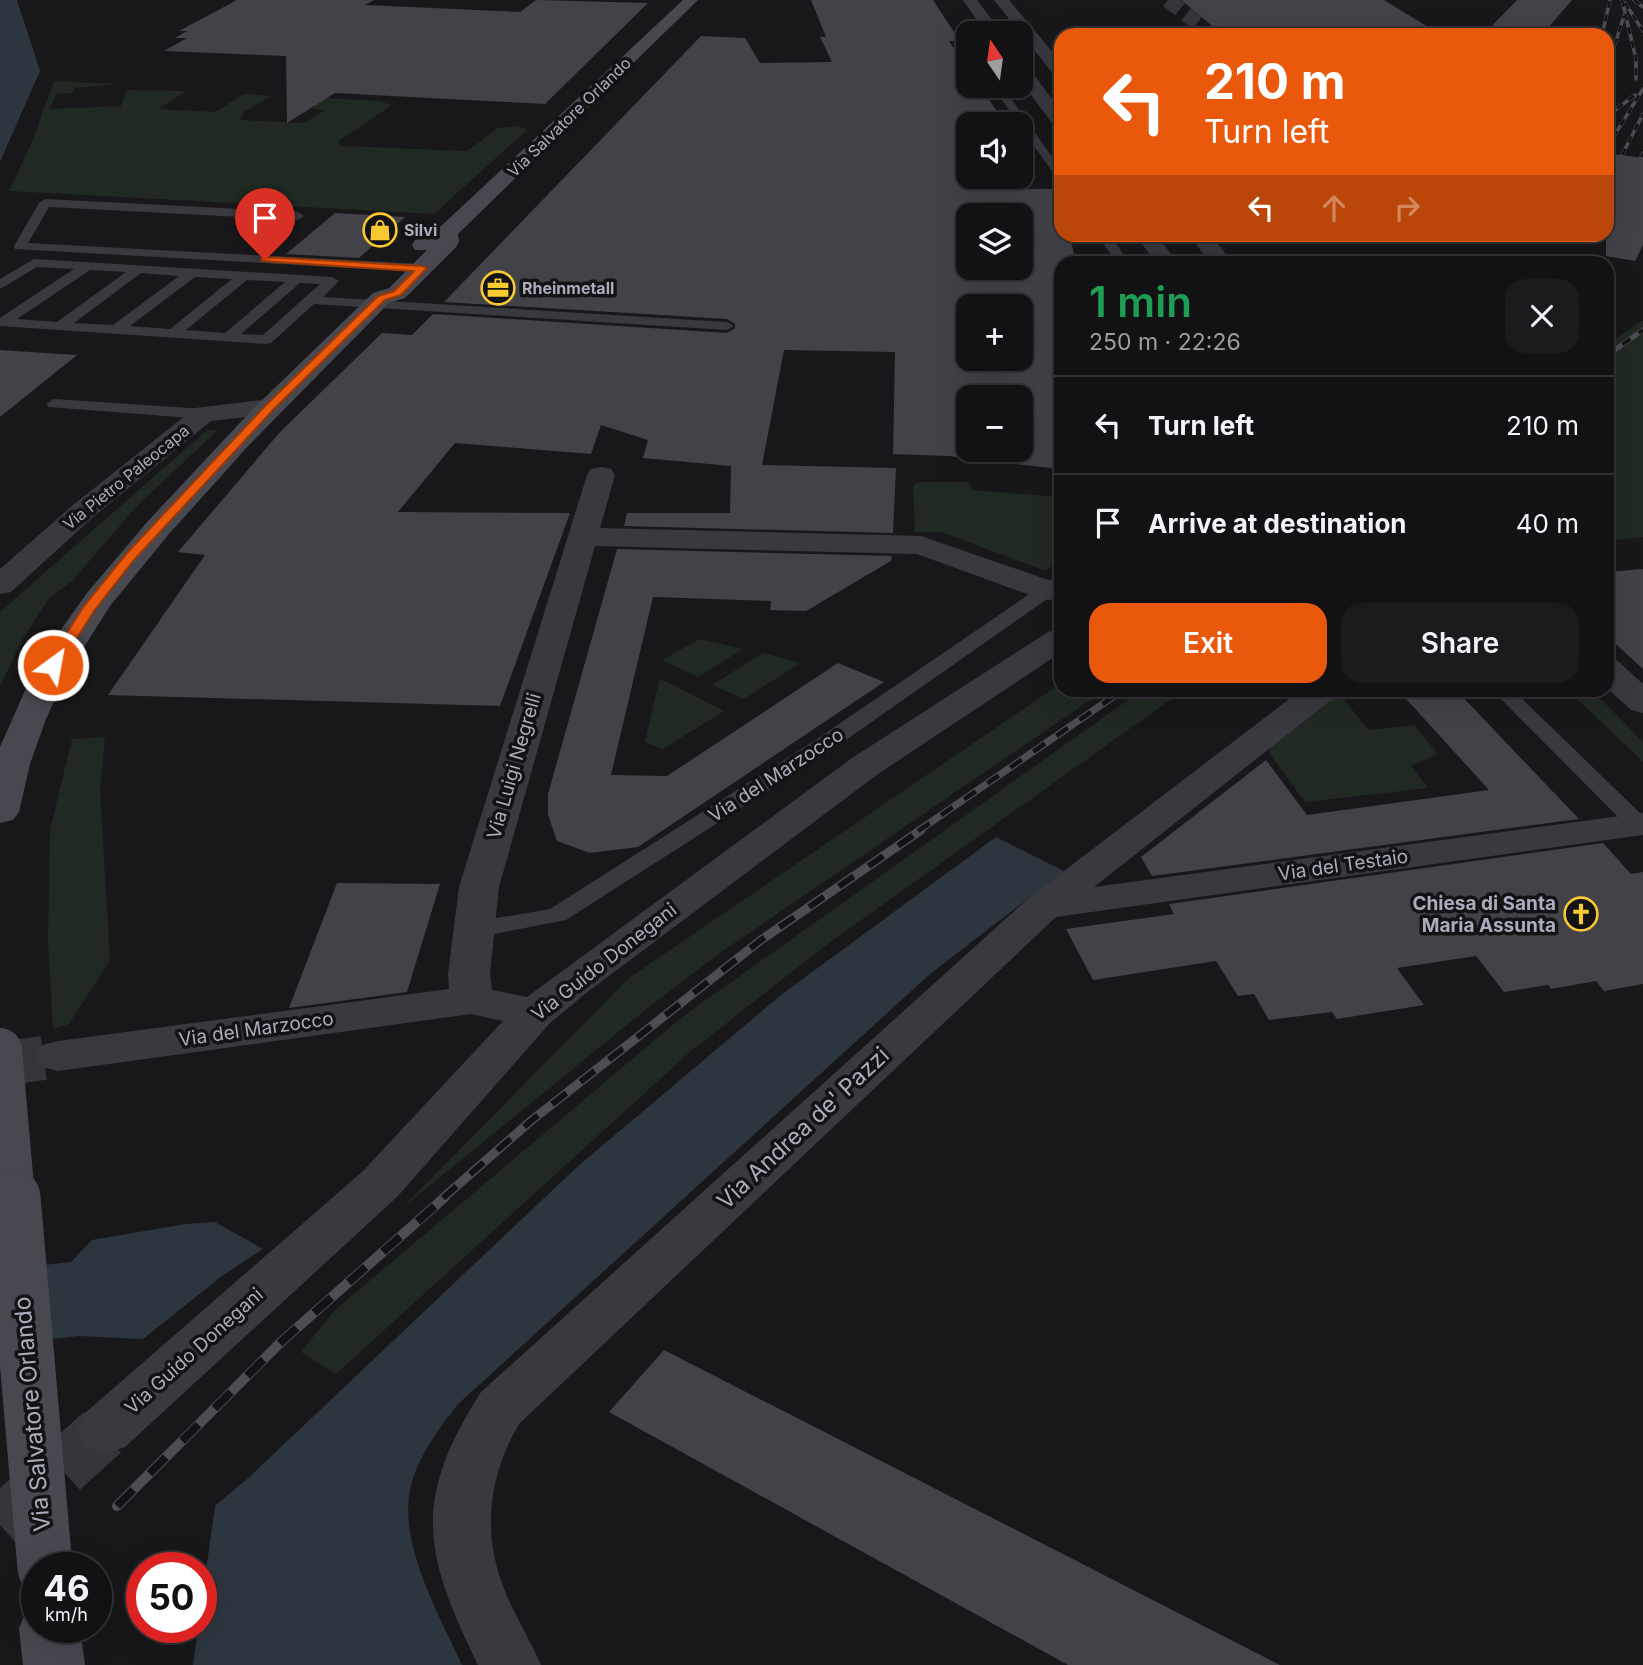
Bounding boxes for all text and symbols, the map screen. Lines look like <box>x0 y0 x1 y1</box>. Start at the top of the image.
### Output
north arrow <box>956 21 1032 98</box>
map controls <box>956 21 1033 462</box>
text: 210 m <box>1204 52 1345 111</box>
street label: Via Salvatore Orlando <box>503 53 635 181</box>
icon: left <box>1089 56 1180 147</box>
button: sound <box>956 112 1033 189</box>
text: Turn left <box>1204 112 1329 151</box>
pin <box>235 188 295 260</box>
icon: left <box>1242 189 1280 227</box>
icon: ahead <box>1315 189 1353 227</box>
icon: right <box>1388 189 1426 227</box>
icon: arrive <box>246 199 284 237</box>
button: layers <box>956 203 1033 280</box>
shop icon: Silvi <box>361 211 399 249</box>
place label: Silvi <box>404 220 437 240</box>
office icon: Rheinmetall <box>479 269 517 307</box>
text: 1 min <box>1089 276 1192 327</box>
place label: Rheinmetall <box>522 278 614 298</box>
button: close <box>1505 279 1579 353</box>
button: + <box>956 294 1033 371</box>
text: 250 m · 22:26 <box>1089 328 1241 356</box>
button: − <box>956 385 1033 462</box>
icon: left <box>1089 406 1127 444</box>
text: Turn left <box>1148 410 1254 441</box>
text: 210 m <box>1506 410 1579 441</box>
street label: Via Pietro Paleocapa <box>59 420 193 534</box>
icon: arrive <box>1089 504 1127 542</box>
text: Arrive at destination <box>1148 508 1407 539</box>
text: 40 m <box>1516 508 1579 539</box>
button: Exit <box>1089 603 1327 683</box>
button: Share <box>1341 603 1579 683</box>
position arrow <box>16 628 90 702</box>
street label: Via Luigi Negrelli <box>482 690 546 842</box>
street label: Via del Marzocco <box>704 723 848 827</box>
street label: Via del Testaio <box>1276 844 1410 886</box>
place label: Chiesa di Santa Maria Assunta <box>1412 892 1556 937</box>
church icon: Chiesa di Santa Maria Assunta <box>1562 895 1600 933</box>
street label: Via Guido Donegani <box>527 898 681 1026</box>
street label: Via del Marzocco <box>177 1007 335 1051</box>
street label: Via Andrea de' Pazzi <box>711 1041 895 1215</box>
street label: Via Guido Donegani <box>120 1283 268 1419</box>
street label: Via Salvatore Orlando <box>8 1295 56 1533</box>
speed limit sign: 50 <box>126 1552 217 1643</box>
text: 46 <box>43 1567 90 1609</box>
text: km/h <box>45 1604 88 1625</box>

